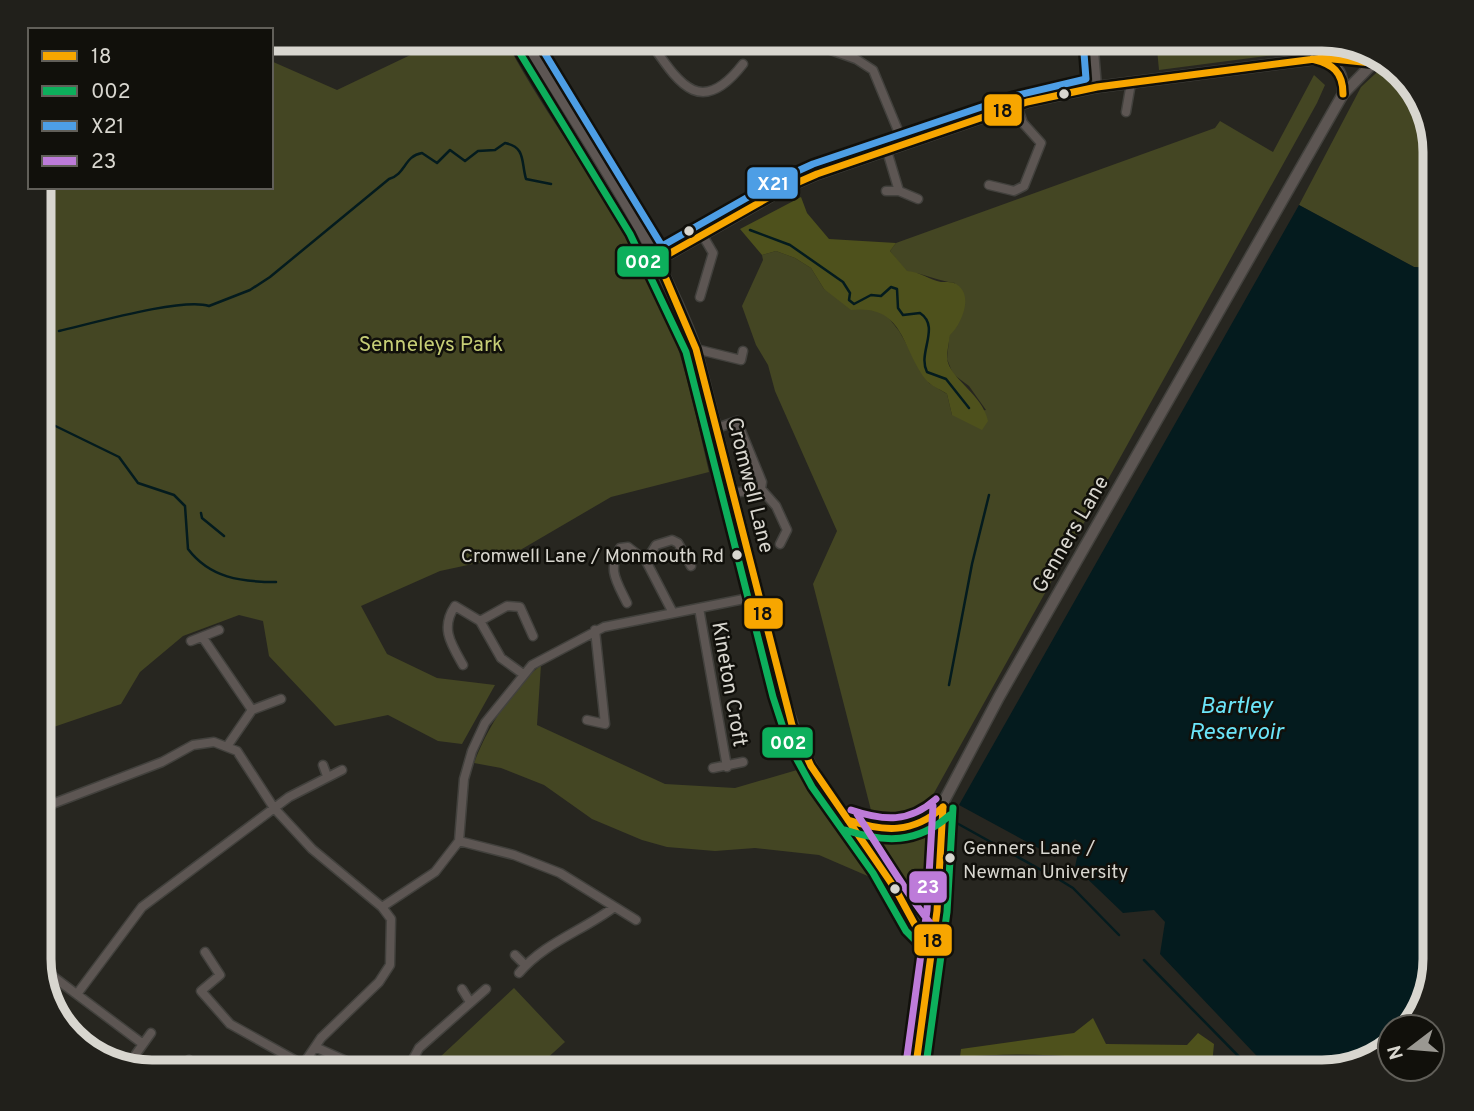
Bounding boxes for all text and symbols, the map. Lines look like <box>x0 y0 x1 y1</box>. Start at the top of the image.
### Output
legend <box>28 28 273 189</box>
text: 18 <box>91 44 112 71</box>
text: 002 <box>91 79 131 106</box>
unlabelled marker <box>1057 87 1071 101</box>
line badge: 18 <box>983 93 1023 127</box>
text: 18 <box>993 100 1013 124</box>
text: X21 <box>91 114 124 141</box>
text: 23 <box>91 149 117 176</box>
line badge: X21 <box>746 166 799 200</box>
text: X21 <box>757 173 789 197</box>
unlabelled marker <box>682 224 696 238</box>
line badge: 002 <box>616 245 670 278</box>
text: 002 <box>625 251 661 275</box>
park label: Senneleys Park <box>359 332 503 359</box>
street label: Cromwell Lane <box>720 415 779 556</box>
street label: Genners Lane <box>1027 471 1116 598</box>
place label: Cromwell Lane / Monmouth Rd <box>461 545 724 569</box>
marker: Cromwell Lane / Monmouth Rd <box>730 548 744 562</box>
line badge: 18 <box>743 597 784 630</box>
text: 18 <box>753 603 773 627</box>
street label: Kineton Croft <box>704 620 753 749</box>
water label: Bartley Reservoir <box>1189 693 1286 748</box>
line badge: 002 <box>761 726 814 759</box>
text: 002 <box>770 732 806 756</box>
place label: Genners Lane / Newman University <box>963 837 1128 885</box>
marker: Genners Lane / Newman University <box>943 851 957 865</box>
line badge: 23 <box>908 870 948 904</box>
text: 23 <box>916 876 940 900</box>
unlabelled marker <box>888 882 902 896</box>
line badge: 18 <box>913 923 953 957</box>
text: 18 <box>923 930 943 954</box>
north arrow <box>1376 1013 1446 1083</box>
text: N <box>1383 1042 1410 1062</box>

